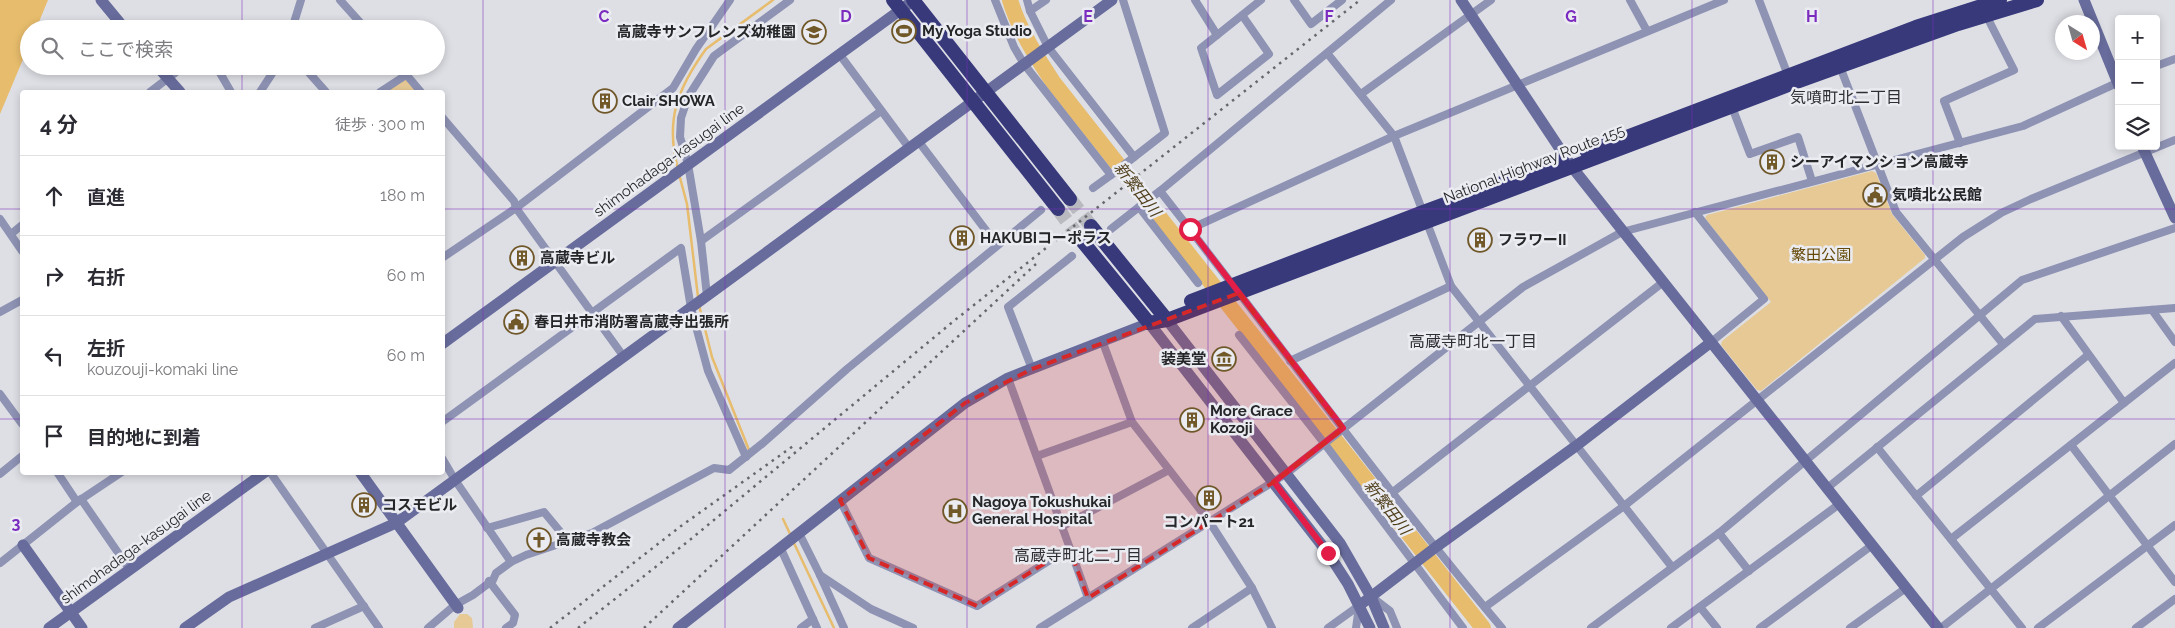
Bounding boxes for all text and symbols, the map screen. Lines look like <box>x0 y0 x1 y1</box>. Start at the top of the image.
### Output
text: C <box>599 7 610 26</box>
text: D <box>840 7 852 26</box>
text: E <box>1083 7 1093 26</box>
text: F <box>1324 7 1334 26</box>
text: G <box>1565 7 1577 26</box>
text: H <box>1806 7 1818 26</box>
north arrow <box>2055 15 2100 60</box>
map controls <box>2115 15 2160 150</box>
button: + <box>2115 15 2160 60</box>
sports icon: My Yoga Studio <box>891 18 917 44</box>
school or university icon: 高蔵寺サンフレンズ幼稚園 <box>801 19 827 45</box>
search box <box>20 20 445 75</box>
place label: My Yoga Studio <box>922 22 1032 40</box>
place label: 高蔵寺サンフレンズ幼稚園 <box>617 23 796 41</box>
icon: search <box>38 34 66 62</box>
text: ここで検索 <box>78 38 173 60</box>
button: − <box>2115 60 2160 105</box>
building icon: Clair SHOWA <box>592 88 618 114</box>
district label: 気噴町北二丁目 <box>1790 88 1902 107</box>
place label: Clair SHOWA <box>622 92 716 110</box>
street label: shimohadaga-kasugai line <box>590 99 748 221</box>
button: layers <box>2115 105 2160 150</box>
text: 4 分 <box>40 112 78 137</box>
text: 徒歩 · 300 m <box>335 115 425 134</box>
street label: National Highway Route 155 <box>1441 121 1627 207</box>
building icon: シーアイマンション高蔵寺 <box>1759 149 1785 175</box>
place label: シーアイマンション高蔵寺 <box>1790 153 1969 171</box>
water label: 新繁田川 <box>1110 158 1166 222</box>
icon: ahead <box>40 182 68 210</box>
public building icon: 気噴北公民館 <box>1862 182 1888 208</box>
text: 直進 <box>87 186 125 208</box>
text: 180 m <box>380 186 425 205</box>
place label: 気噴北公民館 <box>1892 186 1982 204</box>
route start <box>1179 218 1202 241</box>
building icon: HAKUBIコーポラス <box>949 225 975 251</box>
building icon: フラワーII <box>1467 227 1493 253</box>
place label: HAKUBIコーポラス <box>980 229 1112 247</box>
place label: フラワーII <box>1498 231 1567 249</box>
building icon: 高蔵寺ビル <box>509 245 535 271</box>
park label: 繁田公園 <box>1791 246 1851 264</box>
place label: 高蔵寺ビル <box>540 249 615 267</box>
icon: right <box>40 262 68 290</box>
text: 右折 <box>87 266 125 288</box>
text: 60 m <box>387 266 425 285</box>
public building icon: 春日井市消防署高蔵寺出張所 <box>503 309 529 335</box>
place label: 春日井市消防署高蔵寺出張所 <box>534 313 729 331</box>
district label: 高蔵寺町北一丁目 <box>1409 332 1537 351</box>
text: 左折 <box>87 337 125 359</box>
icon: left <box>40 342 68 370</box>
text: 60 m <box>387 346 425 365</box>
museum icon: 装美堂 <box>1211 346 1237 372</box>
place label: 装美堂 <box>1161 350 1206 368</box>
text: kouzouji-komaki line <box>87 360 238 379</box>
place label: More Grace Kozoji <box>1210 402 1293 437</box>
building icon: More Grace Kozoji <box>1179 407 1205 433</box>
icon: arrive <box>40 422 68 450</box>
text: 目的地に到着 <box>87 426 201 448</box>
water label: 新繁田川 <box>1360 476 1416 540</box>
building icon: コンパート21 <box>1196 485 1222 511</box>
street label: shimohadaga-kasugai line <box>57 486 215 608</box>
building icon: コスモビル <box>351 492 377 518</box>
place label: Nagoya Tokushukai General Hospital <box>972 493 1111 528</box>
place label: コスモビル <box>382 496 457 514</box>
hospital icon: Nagoya Tokushukai General Hospital <box>942 498 968 524</box>
place label: コンパート21 <box>1164 513 1255 531</box>
text: 3 <box>12 514 21 533</box>
church icon: 高蔵寺教会 <box>526 527 552 553</box>
place label: 高蔵寺教会 <box>556 531 631 549</box>
route end <box>1317 542 1340 565</box>
district label: 高蔵寺町北二丁目 <box>1014 546 1142 565</box>

